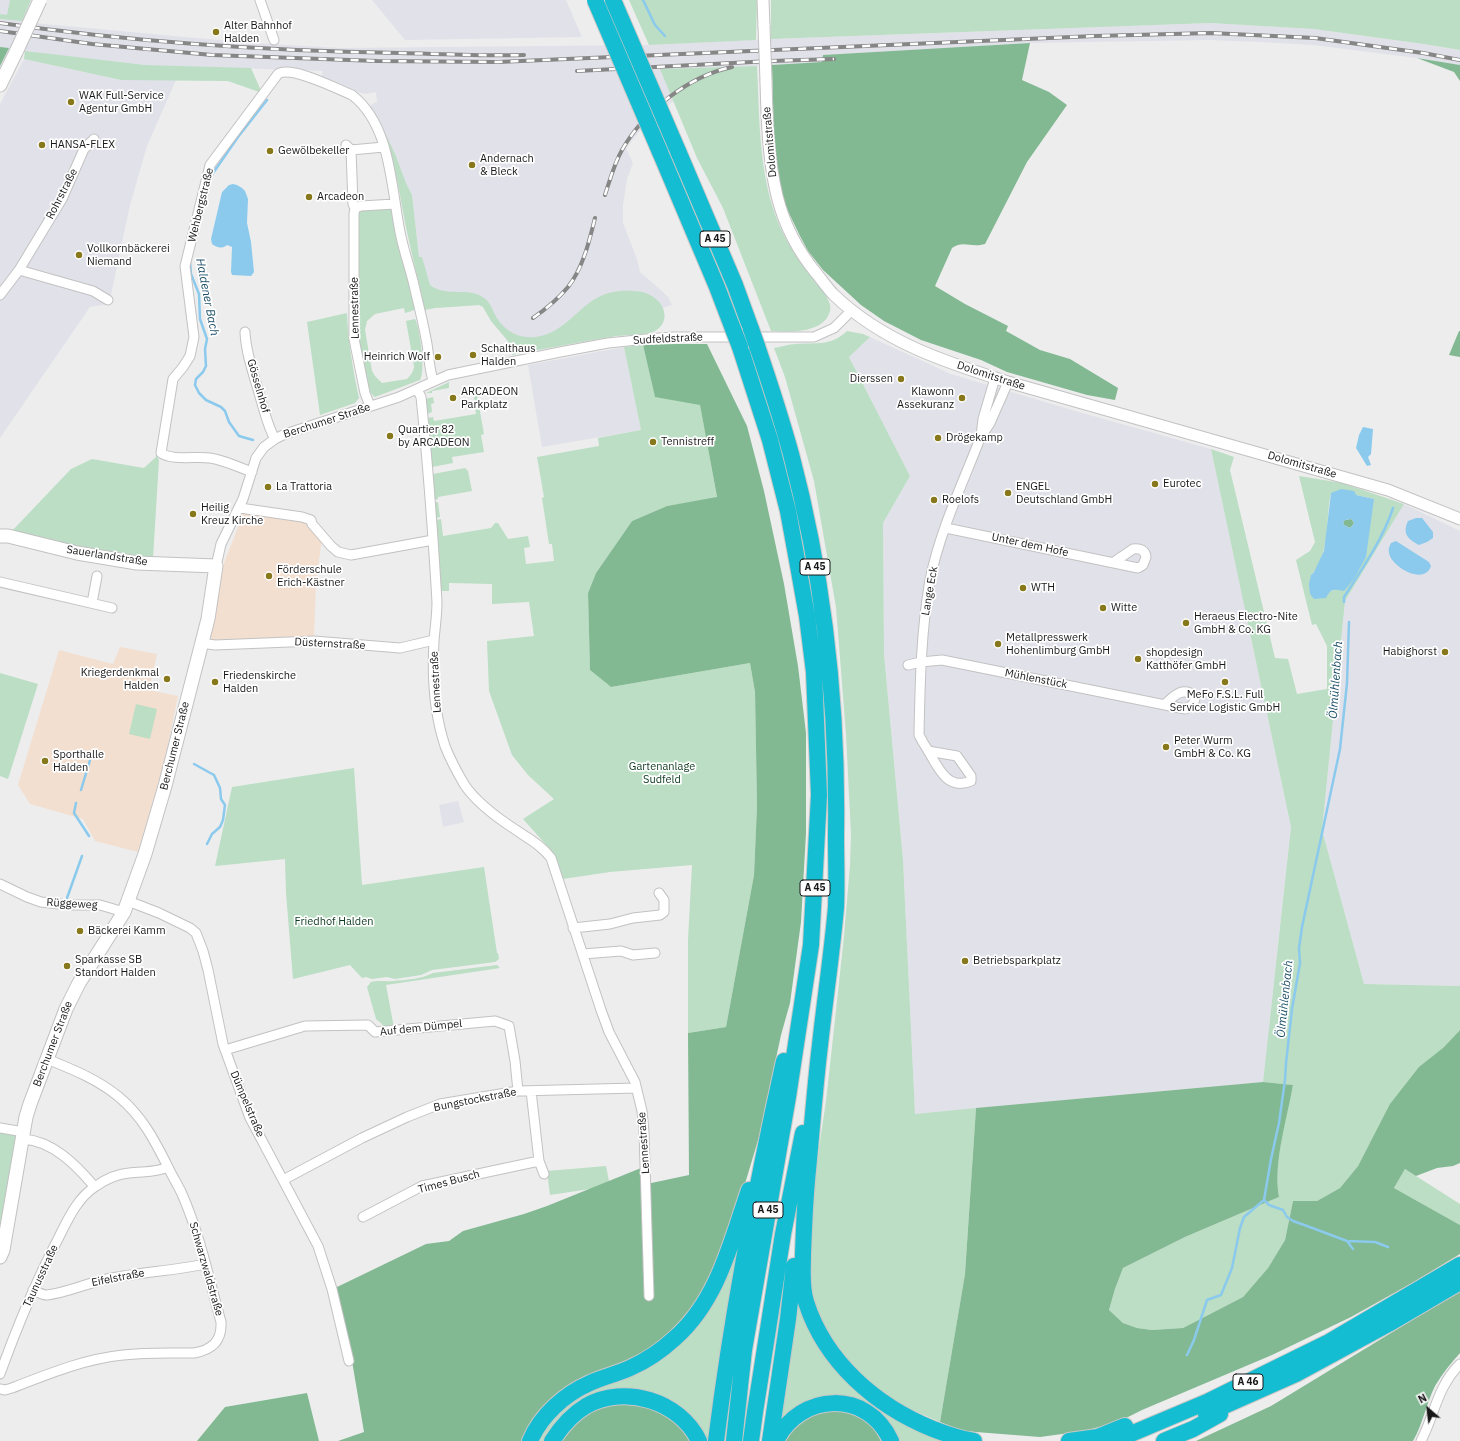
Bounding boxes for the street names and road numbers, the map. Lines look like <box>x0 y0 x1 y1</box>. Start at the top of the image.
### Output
street label: Dolomitstraße <box>760 106 780 178</box>
street label: Rohrstraße <box>44 166 80 222</box>
street label: Wehbergstraße <box>185 167 217 243</box>
road number: A 45 <box>700 231 730 247</box>
street label: Lennestraße <box>348 277 362 339</box>
street label: Sudfeldstraße <box>633 331 703 347</box>
street label: Gösselnhof <box>244 357 272 415</box>
street label: Dolomitstraße <box>955 359 1027 393</box>
street label: Berchumer Straße <box>282 401 372 441</box>
street label: Dolomitstraße <box>1266 449 1338 481</box>
street label: Unter dem Hofe <box>990 530 1070 560</box>
street label: Sauerlandstraße <box>65 543 149 569</box>
road number: A 45 <box>800 559 830 575</box>
street label: Lange Eck <box>919 565 941 617</box>
street label: Düsternstraße <box>294 636 366 652</box>
street label: Lennestraße <box>428 651 444 713</box>
street label: Mühlenstück <box>1004 666 1068 692</box>
street label: Berchumer Straße <box>158 700 192 792</box>
road number: A 45 <box>800 880 830 896</box>
street label: Rüggeweg <box>46 896 98 912</box>
street label: Berchumer Straße <box>31 999 75 1089</box>
street label: Auf dem Dümpel <box>379 1017 463 1039</box>
street label: Dümpelstraße <box>227 1069 267 1139</box>
street label: Bungstockstraße <box>432 1086 518 1114</box>
street label: Lennestraße <box>635 1112 653 1174</box>
street label: Times Busch <box>417 1167 481 1197</box>
road number: A 45 <box>753 1202 783 1218</box>
street label: Schwarzwaldstraße <box>186 1220 226 1318</box>
street label: Taunusstraße <box>21 1243 61 1309</box>
street label: Eifelstraße <box>90 1266 146 1290</box>
road number: A 46 <box>1233 1374 1263 1390</box>

